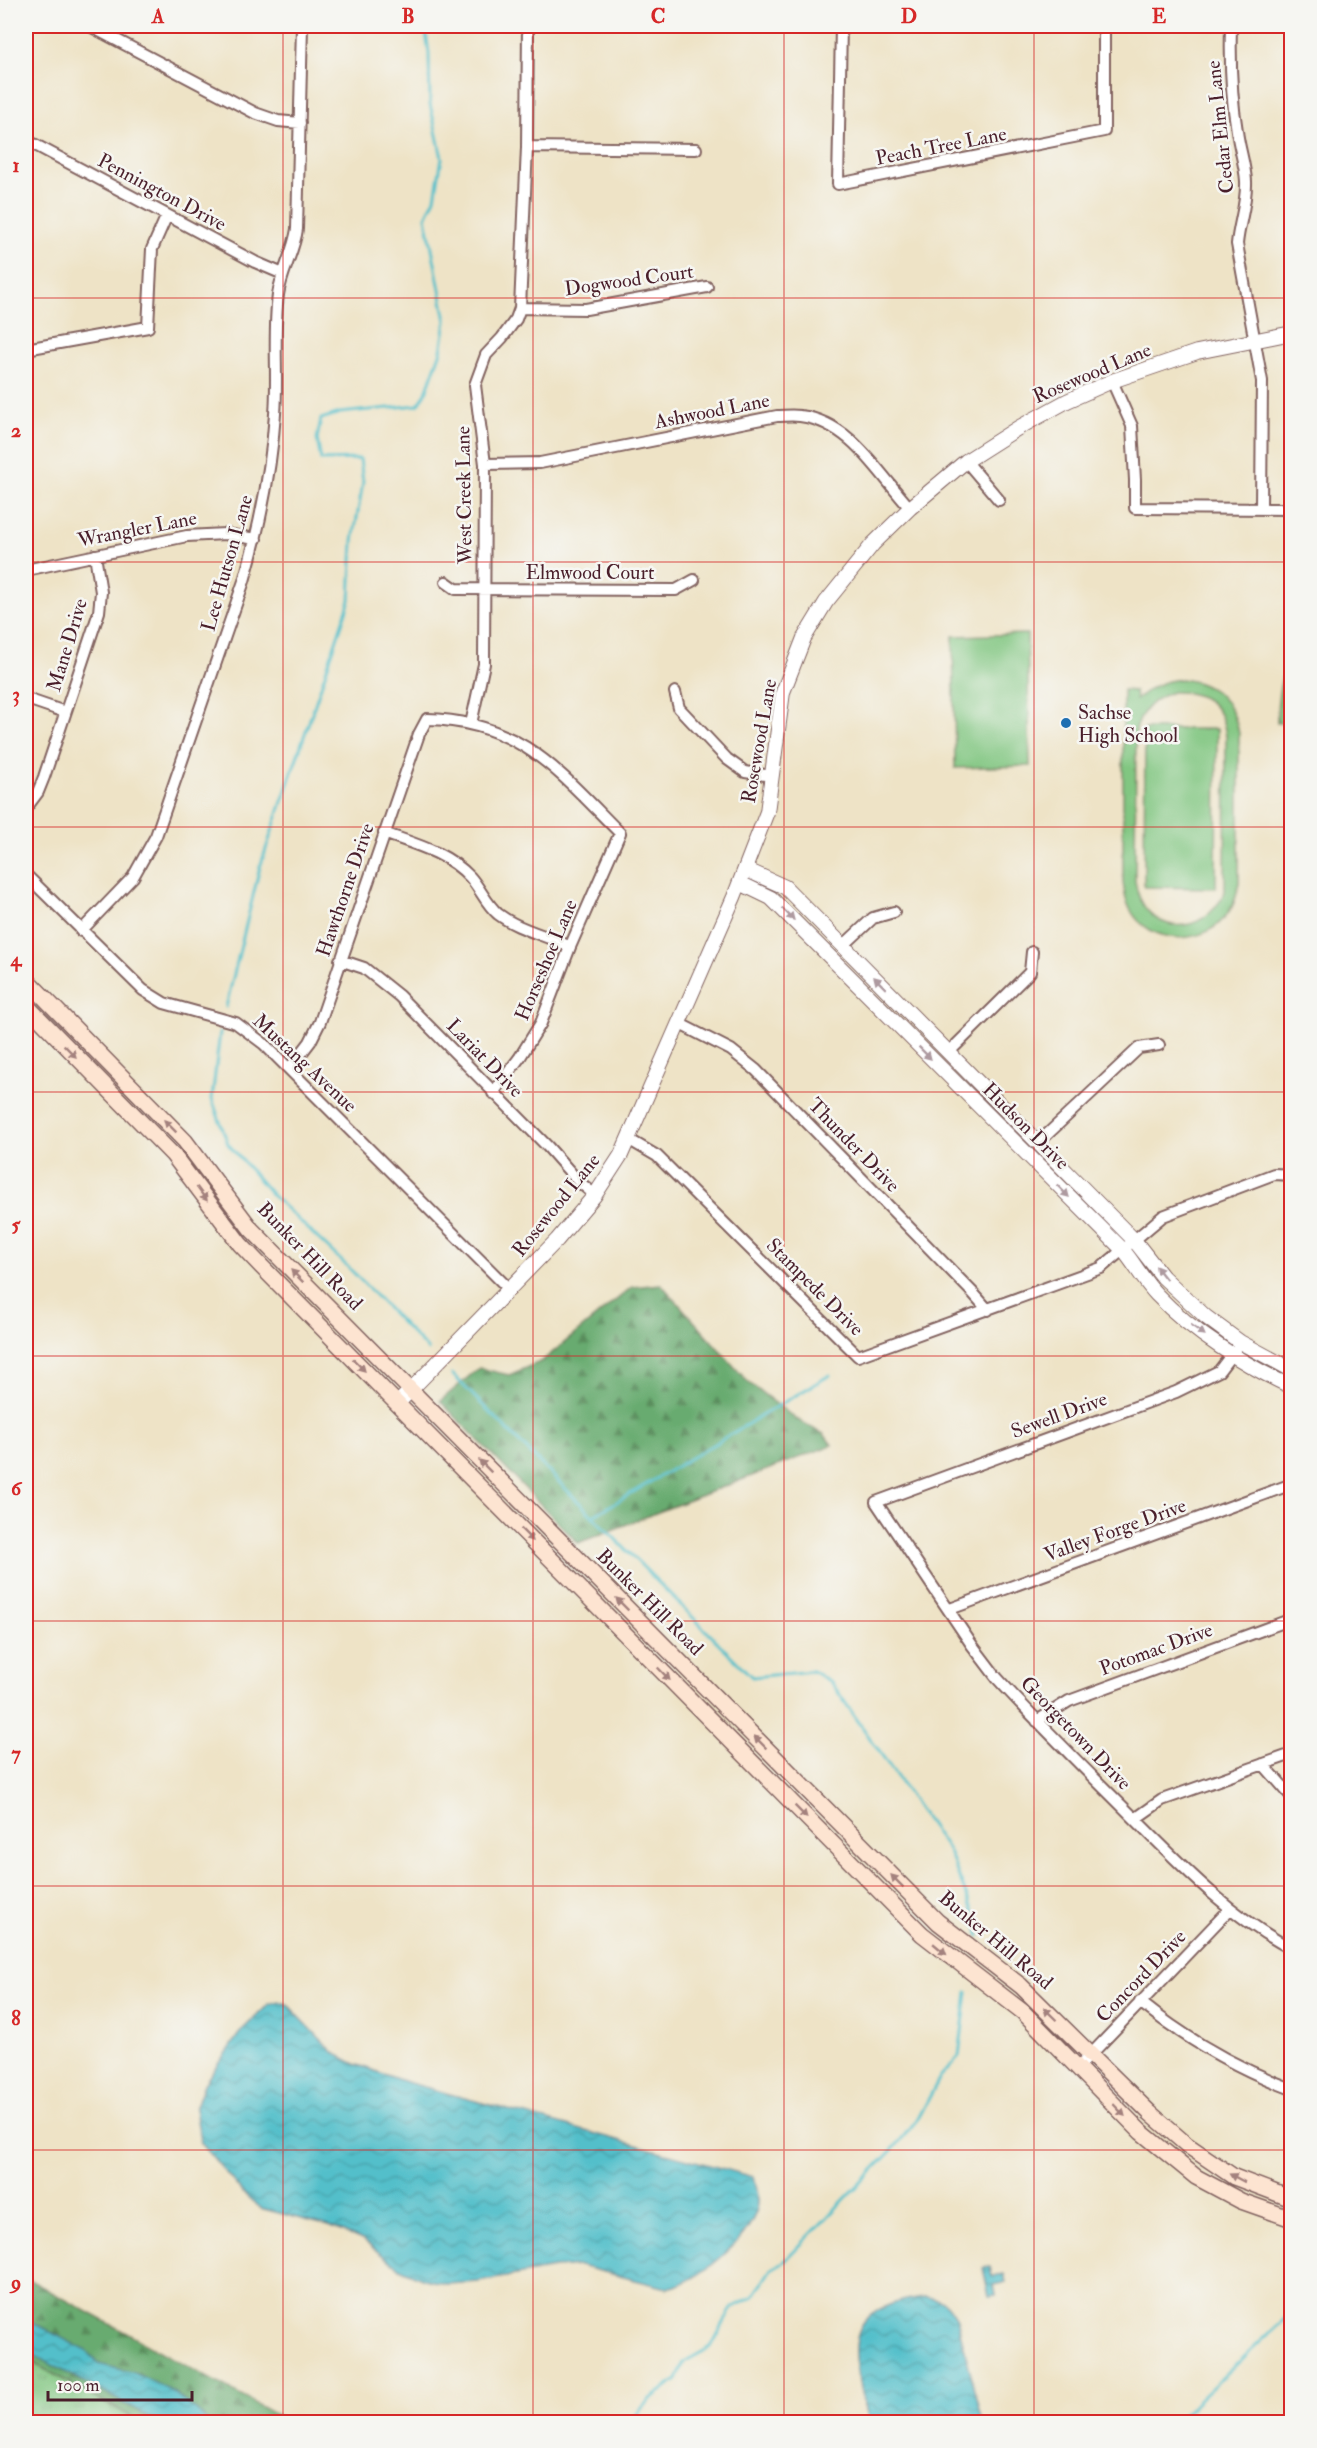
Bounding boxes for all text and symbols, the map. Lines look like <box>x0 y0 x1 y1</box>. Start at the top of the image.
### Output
text: A <box>151 4 165 29</box>
text: B <box>401 4 415 29</box>
text: C <box>651 4 665 29</box>
text: D <box>901 4 917 29</box>
text: E <box>1152 4 1167 29</box>
street label: Cedar Elm Lane <box>1201 59 1239 195</box>
street label: Peach Tree Lane <box>873 121 1009 171</box>
street label: Pennington Drive <box>93 148 231 236</box>
text: 1 <box>12 153 20 178</box>
street label: Dogwood Court <box>563 259 696 301</box>
street label: Rosewood Lane <box>1029 337 1155 409</box>
street label: Ashwood Lane <box>651 388 772 435</box>
text: 2 <box>11 418 21 443</box>
street label: West Creek Lane <box>450 426 478 565</box>
street label: Lee Hutson Lane <box>196 492 258 634</box>
street label: Wrangler Lane <box>74 505 199 553</box>
street label: Elmwood Court <box>526 560 655 585</box>
street label: Mane Drive <box>41 595 93 695</box>
street label: Rosewood Lane <box>736 677 782 805</box>
text: 3 <box>12 682 20 707</box>
place label: Sachse High School <box>1078 700 1178 748</box>
marker: Sachse High School <box>1059 716 1073 730</box>
street label: Hawthorne Drive <box>310 820 380 960</box>
street label: Horseshoe Lane <box>509 896 583 1024</box>
one-way arrow <box>780 907 794 921</box>
text: 4 <box>10 947 23 972</box>
one-way arrow <box>873 976 887 990</box>
street label: Mustang Avenue <box>248 1008 362 1118</box>
street label: Lariat Drive <box>441 1013 529 1103</box>
one-way arrow <box>63 1043 77 1057</box>
one-way arrow <box>918 1045 932 1059</box>
street label: Hudson Drive <box>977 1077 1075 1175</box>
street label: Thunder Drive <box>803 1093 905 1197</box>
one-way arrow <box>164 1119 178 1133</box>
street label: Rosewood Lane <box>507 1148 605 1262</box>
one-way arrow <box>1056 1183 1070 1198</box>
one-way arrow <box>196 1186 208 1201</box>
street label: Bunker Hill Road <box>252 1197 368 1316</box>
text: 5 <box>12 1212 22 1237</box>
street label: Stampede Drive <box>760 1233 869 1342</box>
one-way arrow <box>1155 1266 1167 1282</box>
one-way arrow <box>291 1269 305 1283</box>
one-way arrow <box>1190 1324 1206 1336</box>
one-way arrow <box>352 1357 366 1372</box>
street label: Sewell Drive <box>1008 1386 1110 1444</box>
one-way arrow <box>478 1458 492 1473</box>
text: 6 <box>11 1476 23 1501</box>
street label: Valley Forge Drive <box>1040 1493 1190 1567</box>
one-way arrow <box>520 1527 534 1541</box>
street label: Bunker Hill Road <box>591 1543 709 1661</box>
one-way arrow <box>616 1598 630 1612</box>
street label: Potomac Drive <box>1096 1617 1216 1681</box>
one-way arrow <box>657 1666 671 1680</box>
street label: Georgetown Drive <box>1015 1671 1137 1795</box>
one-way arrow <box>753 1735 767 1750</box>
text: 7 <box>11 1741 21 1766</box>
one-way arrow <box>794 1805 808 1819</box>
one-way arrow <box>891 1874 905 1888</box>
street label: Bunker Hill Road <box>934 1885 1058 1995</box>
street label: Concord Drive <box>1091 1924 1191 2028</box>
one-way arrow <box>932 1942 947 1955</box>
text: 8 <box>11 2006 21 2031</box>
one-way arrow <box>1042 2007 1057 2021</box>
one-way arrow <box>1111 2102 1125 2116</box>
one-way arrow <box>1229 2173 1246 2183</box>
text: 9 <box>9 2270 21 2295</box>
scale bar <box>48 2364 192 2402</box>
text: 100 m <box>57 2374 100 2397</box>

